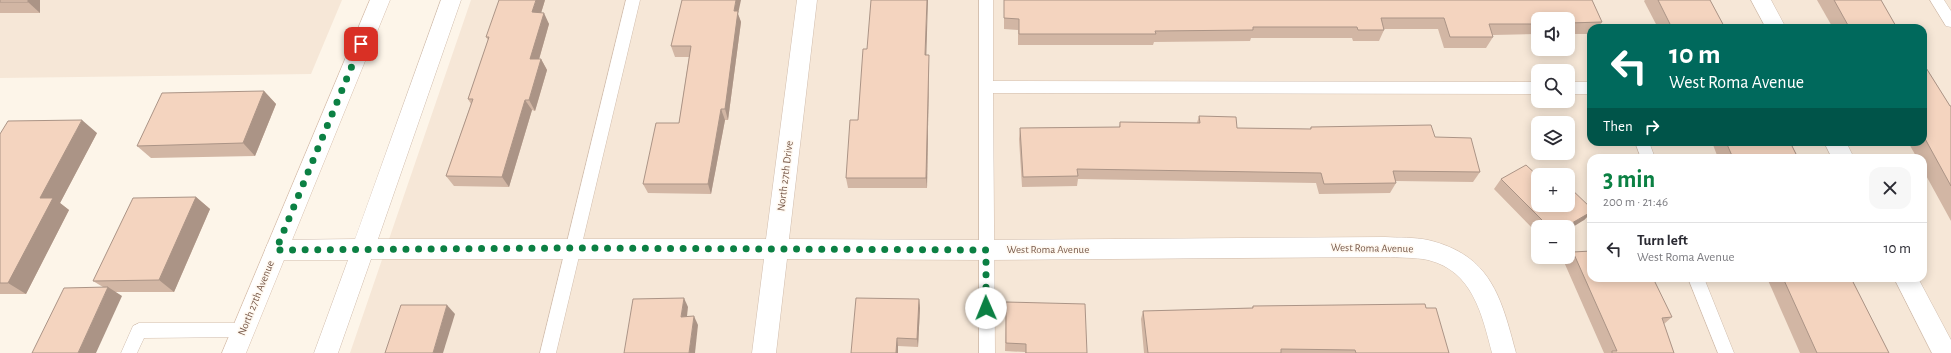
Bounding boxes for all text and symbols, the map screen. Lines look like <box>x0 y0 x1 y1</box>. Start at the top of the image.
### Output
map controls <box>1531 12 1575 264</box>
button: sound <box>1531 12 1575 56</box>
pin <box>344 27 378 61</box>
icon: arrive <box>350 33 372 55</box>
icon: left <box>1603 40 1655 92</box>
text: 10 m <box>1669 41 1721 69</box>
button: search <box>1531 64 1575 108</box>
text: West Roma Avenue <box>1669 74 1804 92</box>
button: layers <box>1531 116 1575 160</box>
icon: right <box>1641 116 1663 138</box>
text: Then <box>1603 119 1633 134</box>
street label: North 27th Drive <box>775 140 795 212</box>
button: close <box>1869 167 1911 209</box>
button: + <box>1531 168 1575 212</box>
text: 3 min <box>1603 168 1655 192</box>
text: 200 m · 21:46 <box>1603 196 1668 209</box>
button: − <box>1531 220 1575 264</box>
text: Turn left <box>1637 233 1688 248</box>
icon: left <box>1603 238 1625 260</box>
text: 10 m <box>1883 241 1911 256</box>
street label: West Roma Avenue <box>1331 242 1413 254</box>
street label: West Roma Avenue <box>1007 244 1089 255</box>
text: West Roma Avenue <box>1637 251 1735 264</box>
street label: North 27th Avenue <box>236 259 276 337</box>
position arrow <box>965 287 1007 329</box>

